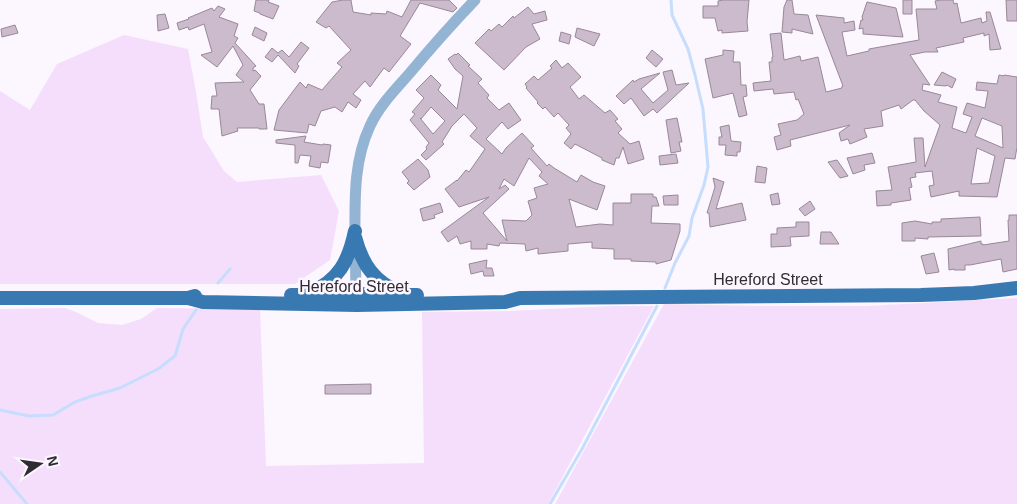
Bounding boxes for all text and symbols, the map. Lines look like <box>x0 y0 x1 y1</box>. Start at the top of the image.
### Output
street label: Hereford Street <box>713 271 823 288</box>
street label: Hereford Street <box>299 278 409 295</box>
north arrow <box>15 439 65 489</box>
text: N <box>44 454 62 468</box>

